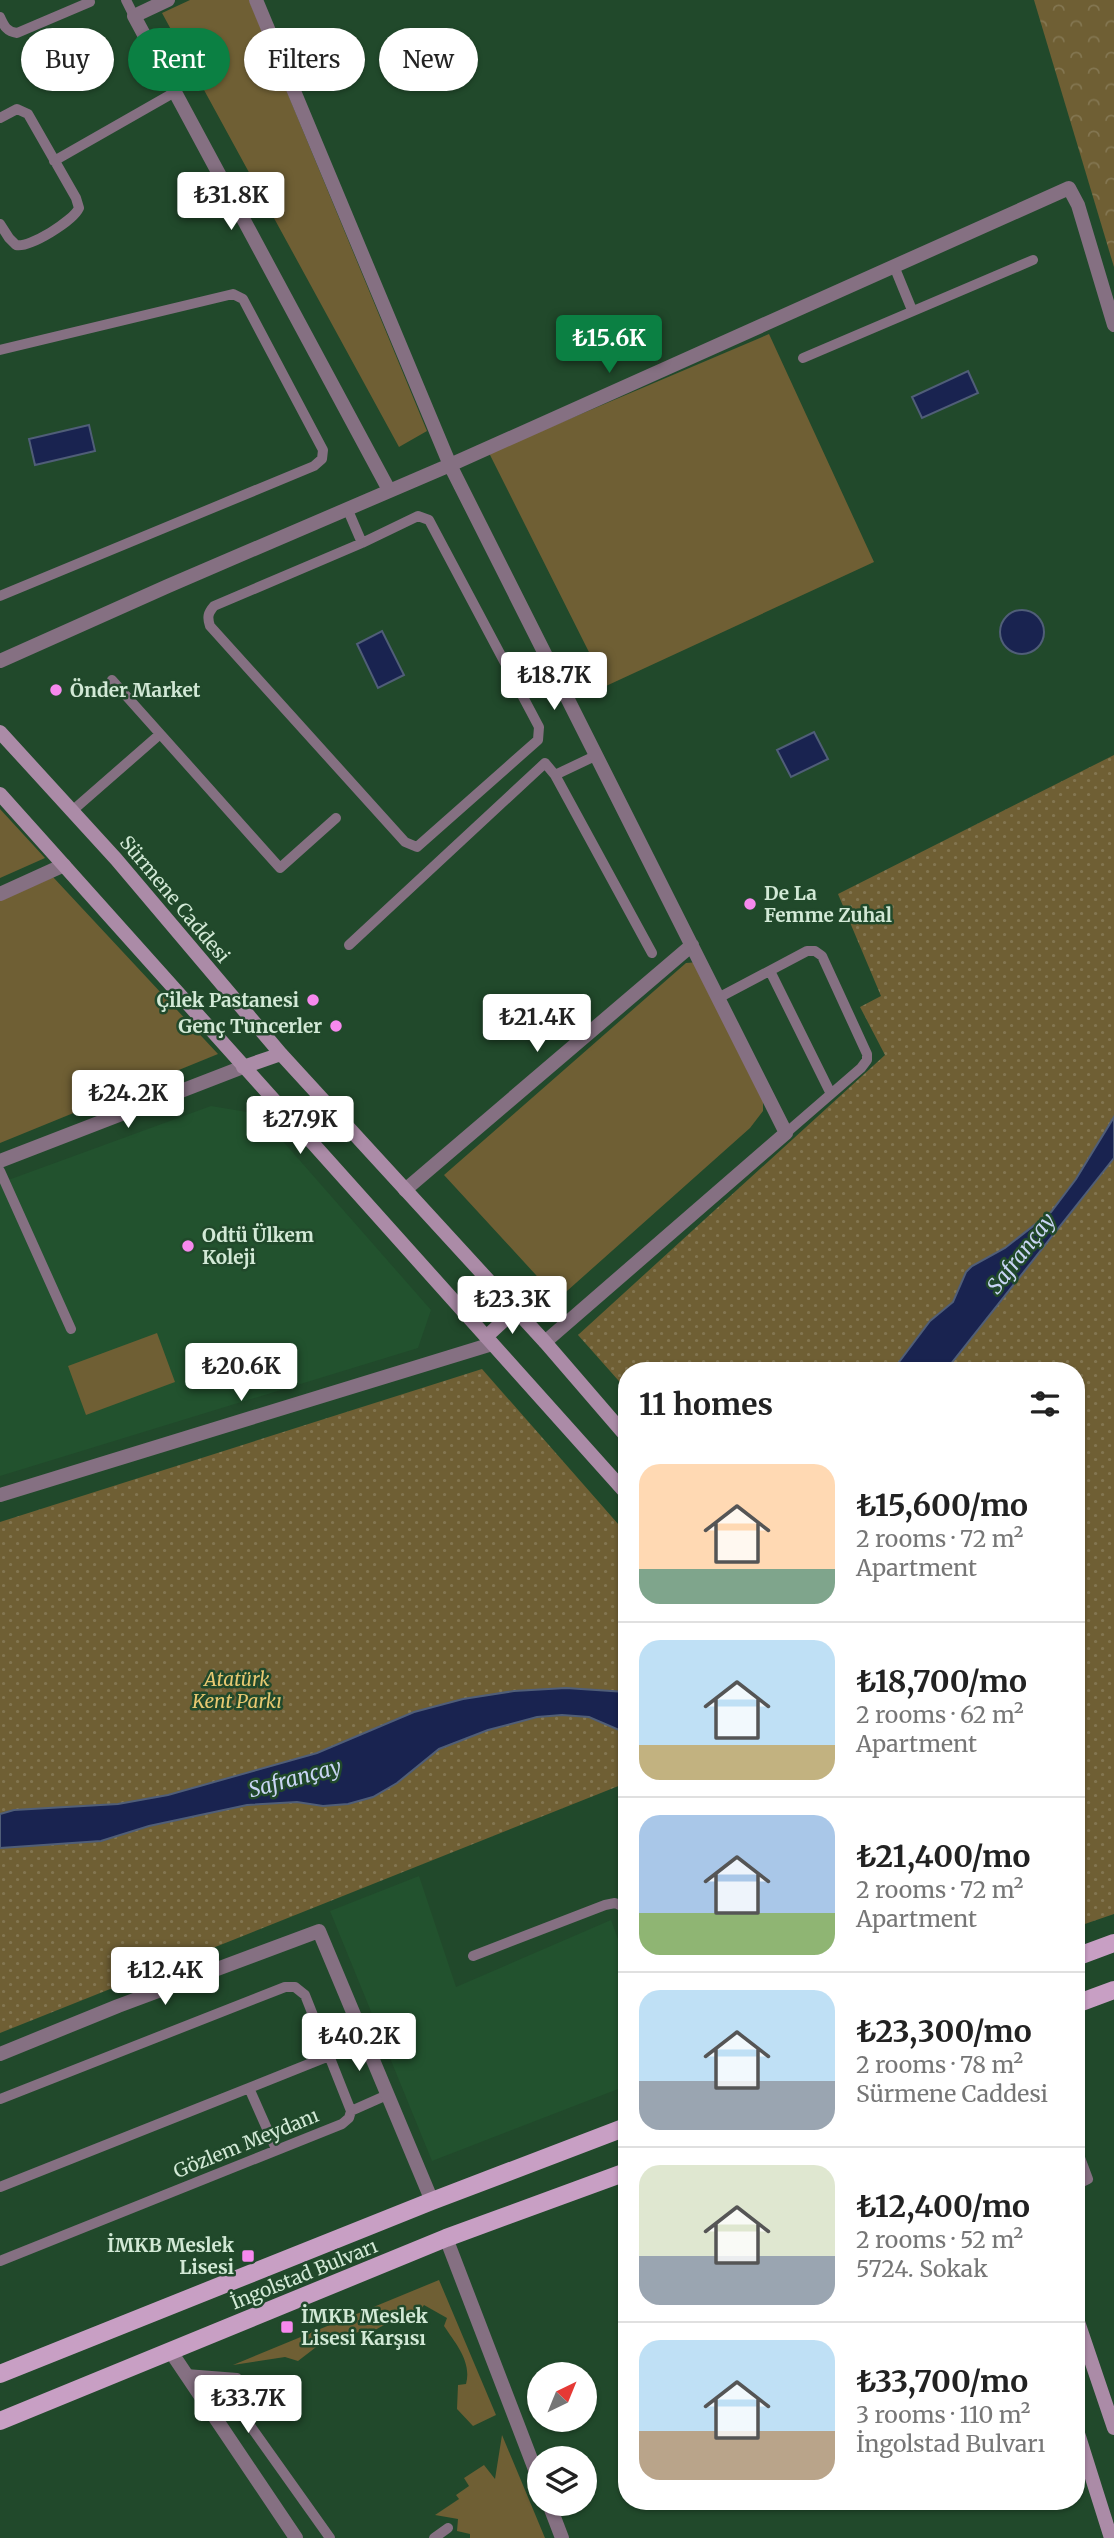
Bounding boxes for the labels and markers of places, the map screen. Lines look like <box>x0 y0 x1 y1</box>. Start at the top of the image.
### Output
pin: ₺31.8K <box>174 173 288 232</box>
pin: ₺15.6K <box>552 316 666 375</box>
pin: ₺18.7K <box>497 652 611 712</box>
place label: Önder Market <box>70 678 201 702</box>
marker: Önder Market <box>48 682 64 698</box>
place label: De La Femme Zuhal <box>764 881 892 927</box>
marker: De La Femme Zuhal <box>742 896 758 912</box>
place label: Çilek Pastanesi <box>157 988 300 1012</box>
marker: Çilek Pastanesi <box>305 992 321 1008</box>
pin: ₺21.4K <box>480 995 594 1054</box>
place label: Genç Tuncerler <box>178 1014 322 1038</box>
marker: Genç Tuncerler <box>328 1018 344 1034</box>
pin: ₺24.2K <box>71 1070 185 1130</box>
pin: ₺27.9K <box>243 1096 357 1156</box>
place label: Odtü Ülkem Koleji <box>202 1223 314 1269</box>
marker: Odtü Ülkem Koleji <box>180 1238 196 1254</box>
pin: ₺23.3K <box>455 1276 569 1336</box>
pin: ₺20.6K <box>184 1344 298 1403</box>
pin: ₺12.4K <box>108 1948 222 2007</box>
pin: ₺40.2K <box>302 2014 416 2073</box>
place label: İMKB Meslek Lisesi <box>107 2233 235 2279</box>
marker: İMKB Meslek Lisesi <box>240 2248 256 2264</box>
place label: İMKB Meslek Lisesi Karşısı <box>301 2304 429 2350</box>
marker: İMKB Meslek Lisesi Karşısı <box>279 2319 295 2335</box>
pin: ₺33.7K <box>191 2376 305 2435</box>

